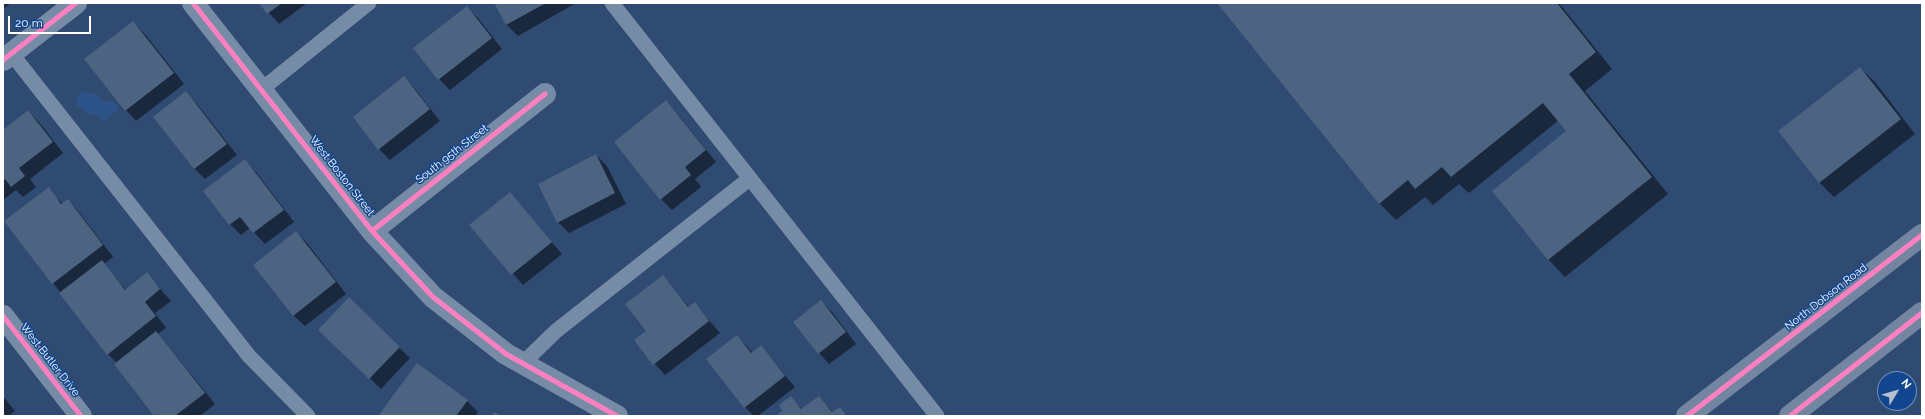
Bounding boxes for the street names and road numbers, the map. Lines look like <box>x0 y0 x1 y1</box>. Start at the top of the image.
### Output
street label: South 95th Street <box>413 122 491 186</box>
street label: West Boston Street <box>307 133 377 219</box>
street label: North Dobson Road <box>1782 261 1870 333</box>
street label: West Butler Drive <box>17 321 83 399</box>

